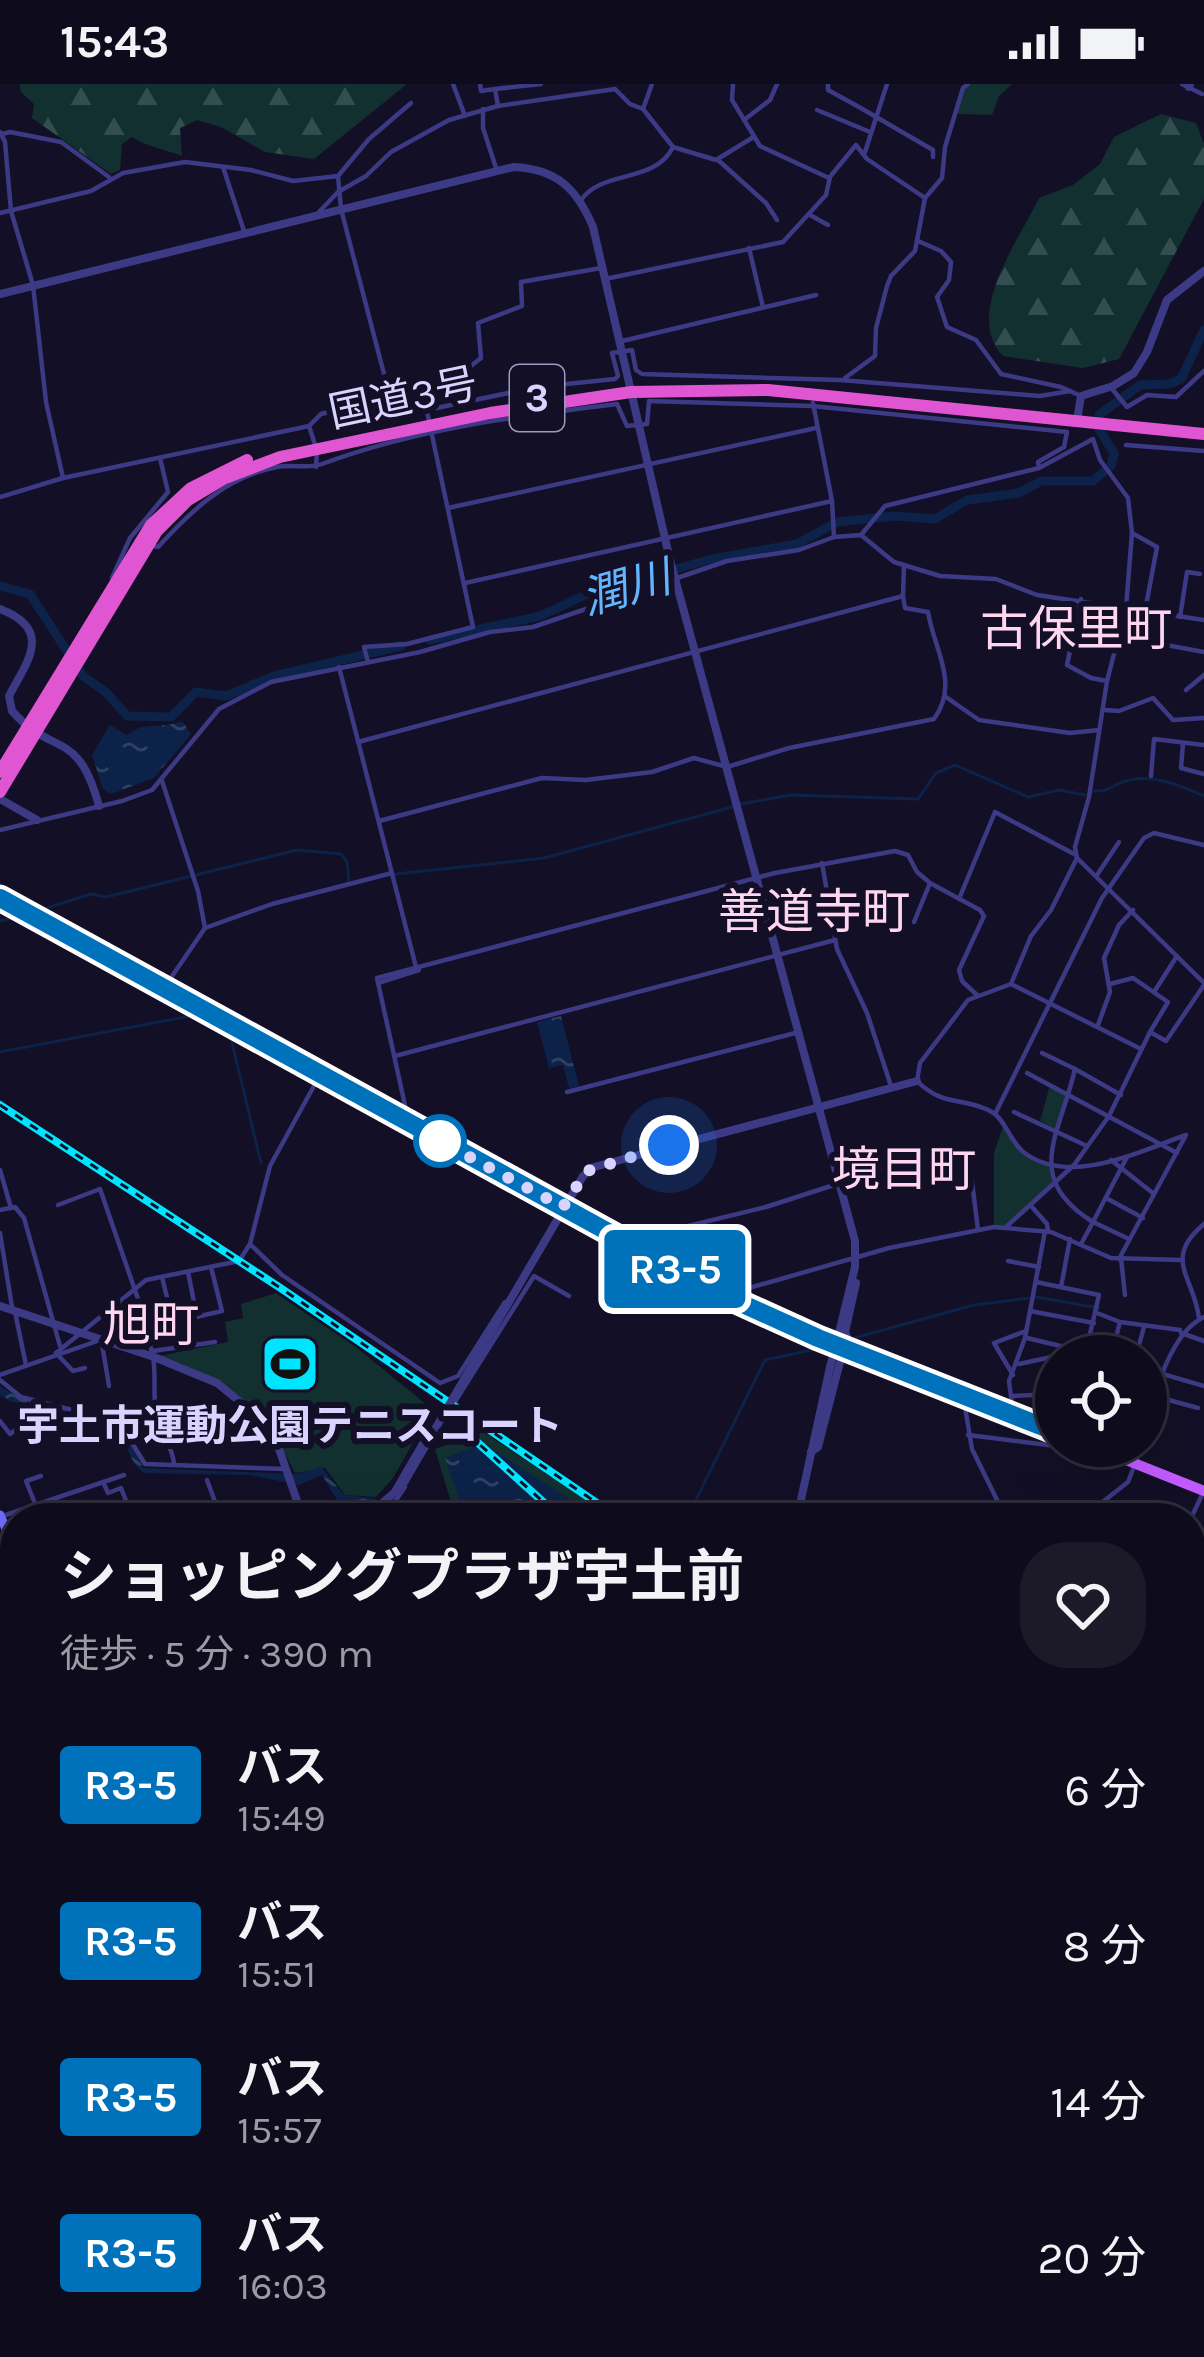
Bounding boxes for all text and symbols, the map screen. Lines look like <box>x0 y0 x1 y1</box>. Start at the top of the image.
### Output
text: 15:43 <box>60 16 169 68</box>
street label: 国道3号 <box>324 358 482 438</box>
road number: 3 <box>510 365 564 431</box>
water label: 潤川 <box>576 550 680 625</box>
district label: 古保里町 <box>980 601 1172 657</box>
district label: 善道寺町 <box>718 884 910 940</box>
your location <box>639 1115 699 1175</box>
unlabelled marker <box>415 1116 465 1166</box>
district label: 境目町 <box>832 1142 976 1198</box>
line badge: R3-5 <box>591 1230 759 1308</box>
text: R3-5 <box>628 1244 722 1294</box>
district label: 旭町 <box>103 1297 199 1353</box>
sports icon: 宇土市運動公園テニスコート <box>259 1333 321 1395</box>
map controls <box>1035 1335 1167 1467</box>
button: locate <box>1035 1335 1167 1467</box>
place label: 宇土市運動公園テニスコート <box>17 1401 563 1451</box>
button: heart <box>1020 1542 1146 1668</box>
text: ショッピングプラザ宇土前 <box>60 1544 744 1610</box>
text: 徒歩 · 5 分 · 390 m <box>60 1631 374 1677</box>
text: バス <box>237 1741 327 1793</box>
text: R3-5 <box>84 1760 177 1810</box>
text: 6 分 <box>1065 1764 1146 1816</box>
text: 15:49 <box>237 1795 326 1841</box>
text: バス <box>237 1897 327 1949</box>
text: R3-5 <box>84 1916 177 1966</box>
text: 8 分 <box>1063 1920 1146 1972</box>
text: 15:51 <box>237 1951 316 1997</box>
text: バス <box>237 2053 327 2105</box>
text: R3-5 <box>84 2072 177 2122</box>
text: 14 分 <box>1050 2076 1146 2128</box>
text: 15:57 <box>237 2107 322 2153</box>
text: バス <box>237 2209 327 2261</box>
text: R3-5 <box>84 2228 177 2278</box>
text: 20 分 <box>1038 2232 1146 2284</box>
text: 16:03 <box>237 2263 328 2309</box>

